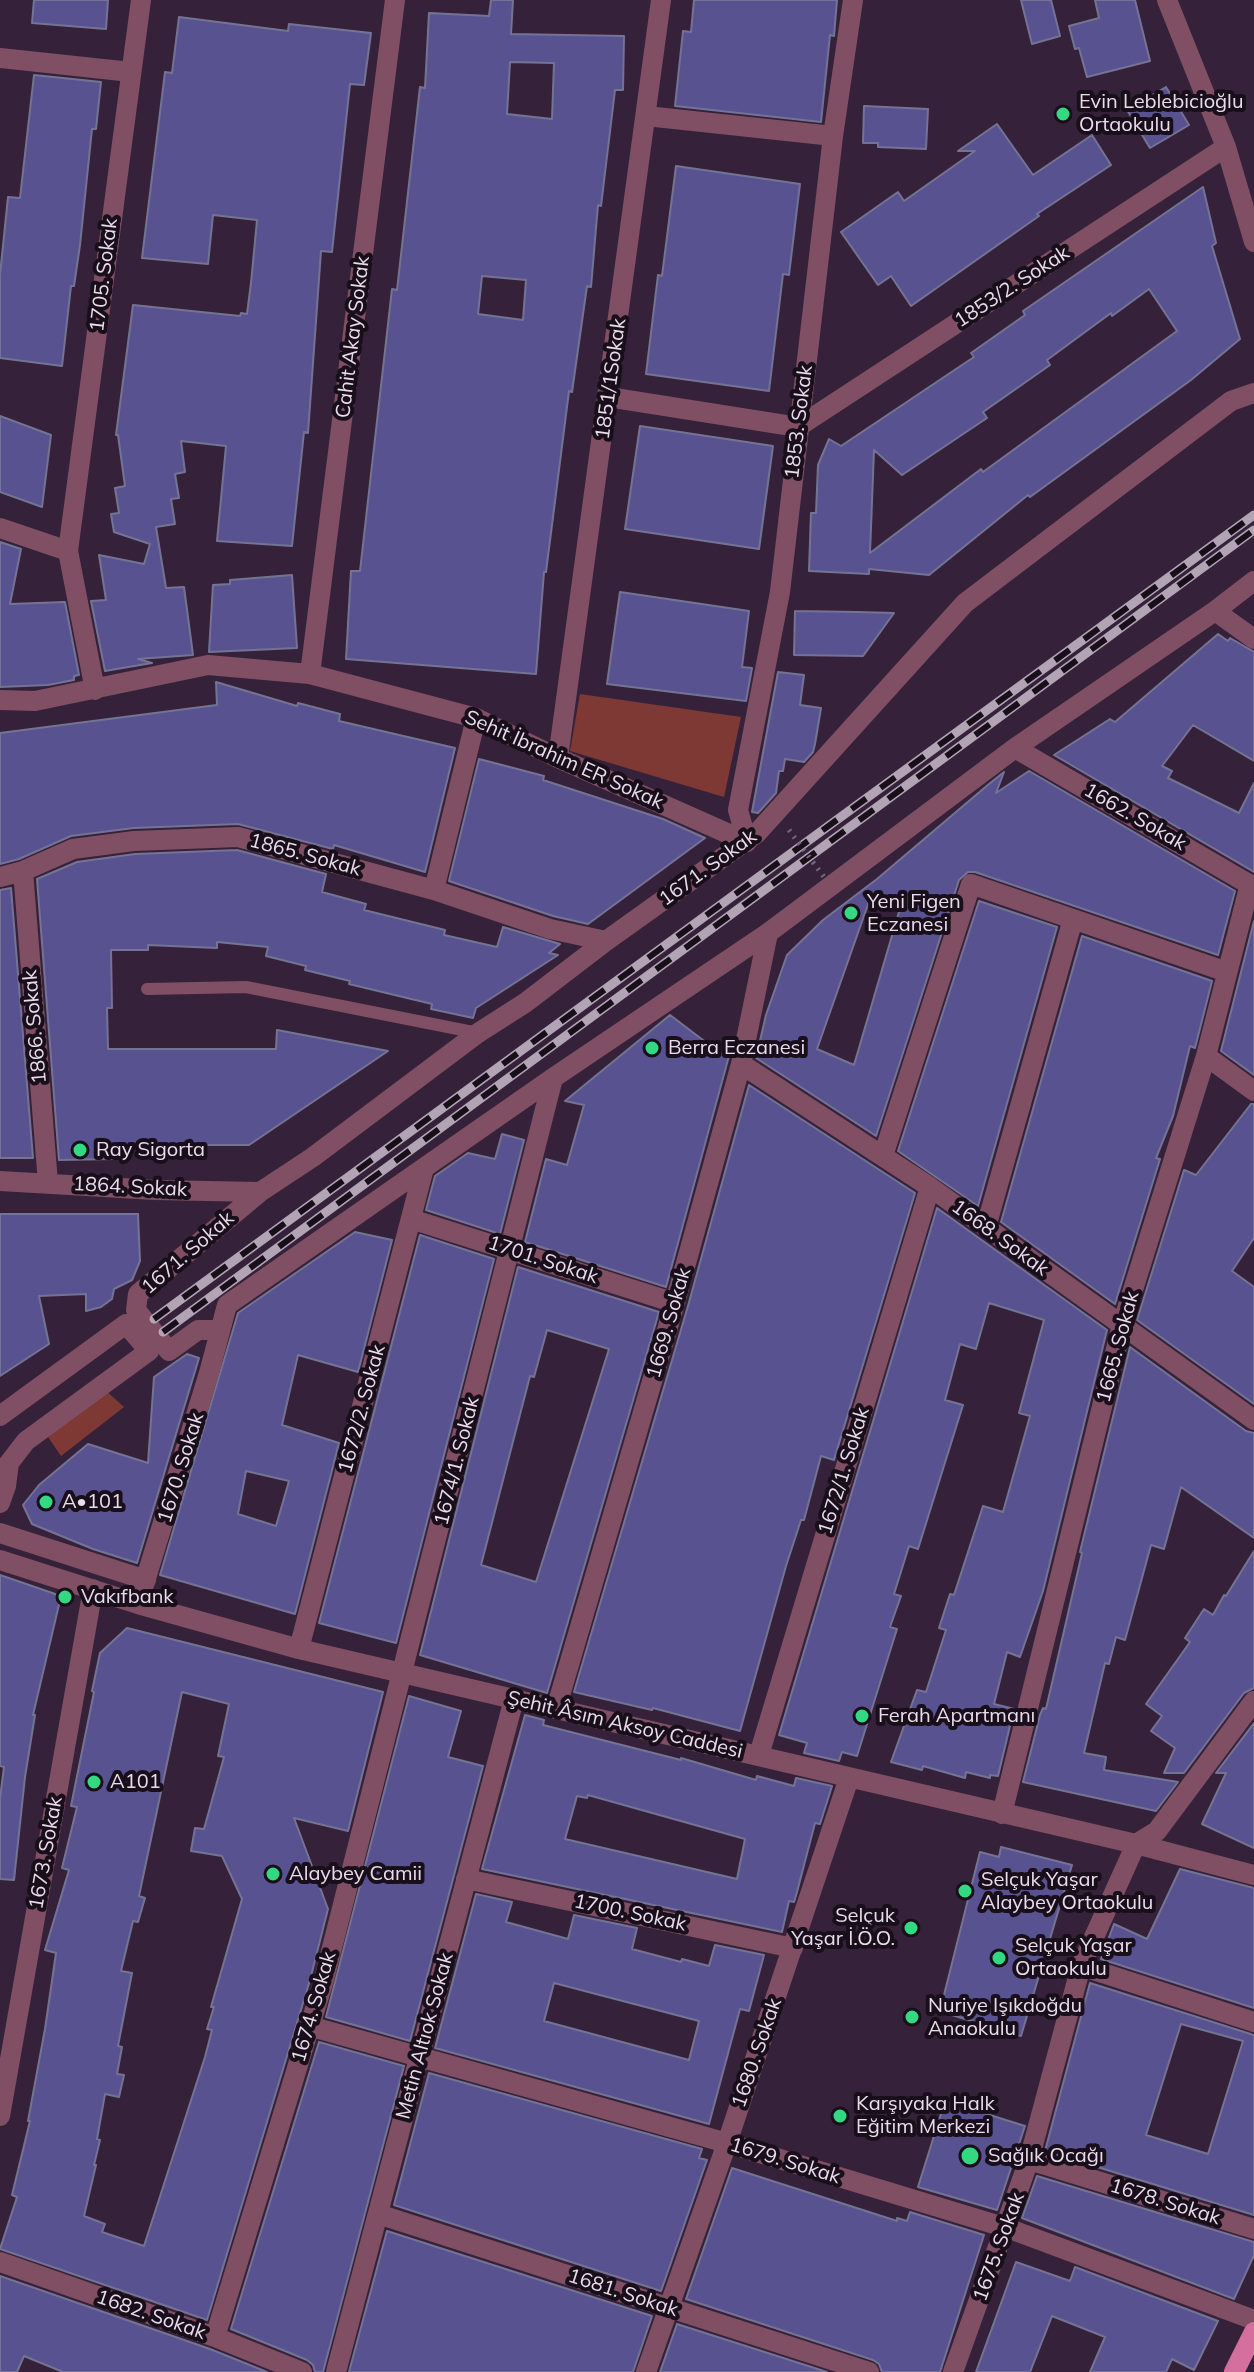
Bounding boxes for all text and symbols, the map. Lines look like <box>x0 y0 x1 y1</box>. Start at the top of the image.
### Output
place label: Evin Leblebicioğlu Ortaokulu <box>1079 90 1243 137</box>
marker: Evin Leblebicioğlu Ortaokulu <box>1054 105 1072 123</box>
street label: 1705. Sokak <box>85 217 123 333</box>
street label: 1853/2. Sokak <box>950 241 1074 333</box>
street label: Cahit Akay Sokak <box>331 255 375 419</box>
street label: 1851/1Sokak <box>591 317 631 441</box>
street label: 1853. Sokak <box>780 364 818 480</box>
street label: Sehit İbrahim ER Sokak <box>461 705 667 815</box>
street label: 1662. Sokak <box>1080 778 1190 856</box>
street label: 1671. Sokak <box>655 825 761 911</box>
street label: 1865. Sokak <box>247 829 363 881</box>
place label: Yeni Figen Eczanesi <box>867 890 961 937</box>
marker: Yeni Figen Eczanesi <box>842 904 860 922</box>
street label: 1866. Sokak <box>18 969 52 1085</box>
place label: Berra Eczanesi <box>668 1036 805 1060</box>
marker: Berra Eczanesi <box>643 1039 661 1057</box>
place label: Ray Sigorta <box>96 1138 205 1162</box>
marker: Ray Sigorta <box>71 1141 89 1159</box>
street label: 1864. Sokak <box>72 1172 188 1202</box>
street label: 1668. Sokak <box>947 1195 1053 1281</box>
street label: 1671. Sokak <box>137 1206 239 1300</box>
street label: 1701. Sokak <box>485 1231 601 1289</box>
street label: 1669. Sokak <box>642 1265 696 1381</box>
street label: 1665. Sokak <box>1092 1289 1144 1405</box>
street label: 1672/2. Sokak <box>333 1342 391 1476</box>
street label: 1674/1. Sokak <box>429 1394 485 1528</box>
street label: 1672/1. Sokak <box>813 1404 875 1538</box>
street label: 1670. Sokak <box>153 1410 209 1526</box>
place label: A•101 <box>62 1490 123 1514</box>
marker: A•101 <box>37 1493 55 1511</box>
place label: Vakıfbank <box>81 1585 174 1609</box>
marker: Vakıfbank <box>56 1588 74 1606</box>
street label: Şehit Âsım Aksoy Caddesi <box>505 1686 745 1764</box>
place label: Ferah Apartmanı <box>878 1704 1035 1728</box>
marker: Ferah Apartmanı <box>853 1707 871 1725</box>
place label: A101 <box>110 1770 161 1794</box>
marker: A101 <box>85 1773 103 1791</box>
street label: 1673. Sokak <box>24 1795 68 1911</box>
place label: Alaybey Camii <box>289 1862 422 1886</box>
marker: Alaybey Camii <box>264 1865 282 1883</box>
place label: Selçuk Yaşar Alaybey Ortaokulu <box>981 1868 1153 1915</box>
marker: Selçuk Yaşar Alaybey Ortaokulu <box>956 1882 974 1900</box>
street label: 1700. Sokak <box>572 1889 688 1937</box>
place label: Selçuk Yaşar İ.Ö.O. <box>791 1904 895 1951</box>
marker: Selçuk Yaşar İ.Ö.O. <box>902 1919 920 1937</box>
place label: Selçuk Yaşar Ortaokulu <box>1015 1934 1132 1981</box>
street label: 1674. Sokak <box>287 1949 341 2065</box>
marker: Selçuk Yaşar Ortaokulu <box>990 1949 1008 1967</box>
street label: Metin Altıok Sokak <box>391 1950 459 2122</box>
place label: Nuriye Işıkdoğdu Anaokulu <box>928 1994 1082 2041</box>
street label: 1680. Sokak <box>727 1995 787 2111</box>
marker: Nuriye Işıkdoğdu Anaokulu <box>903 2008 921 2026</box>
place label: Karşıyaka Halk Eğitim Merkezi <box>856 2092 995 2139</box>
marker: Karşıyaka Halk Eğitim Merkezi <box>831 2107 849 2125</box>
street label: 1679. Sokak <box>727 2133 843 2189</box>
place label: Sağlık Ocağı <box>988 2144 1104 2168</box>
marker: Sağlık Ocağı <box>959 2145 981 2167</box>
street label: 1678. Sokak <box>1107 2174 1223 2230</box>
street label: 1675. Sokak <box>968 2189 1030 2305</box>
street label: 1681. Sokak <box>565 2264 681 2322</box>
street label: 1682. Sokak <box>93 2285 209 2345</box>

